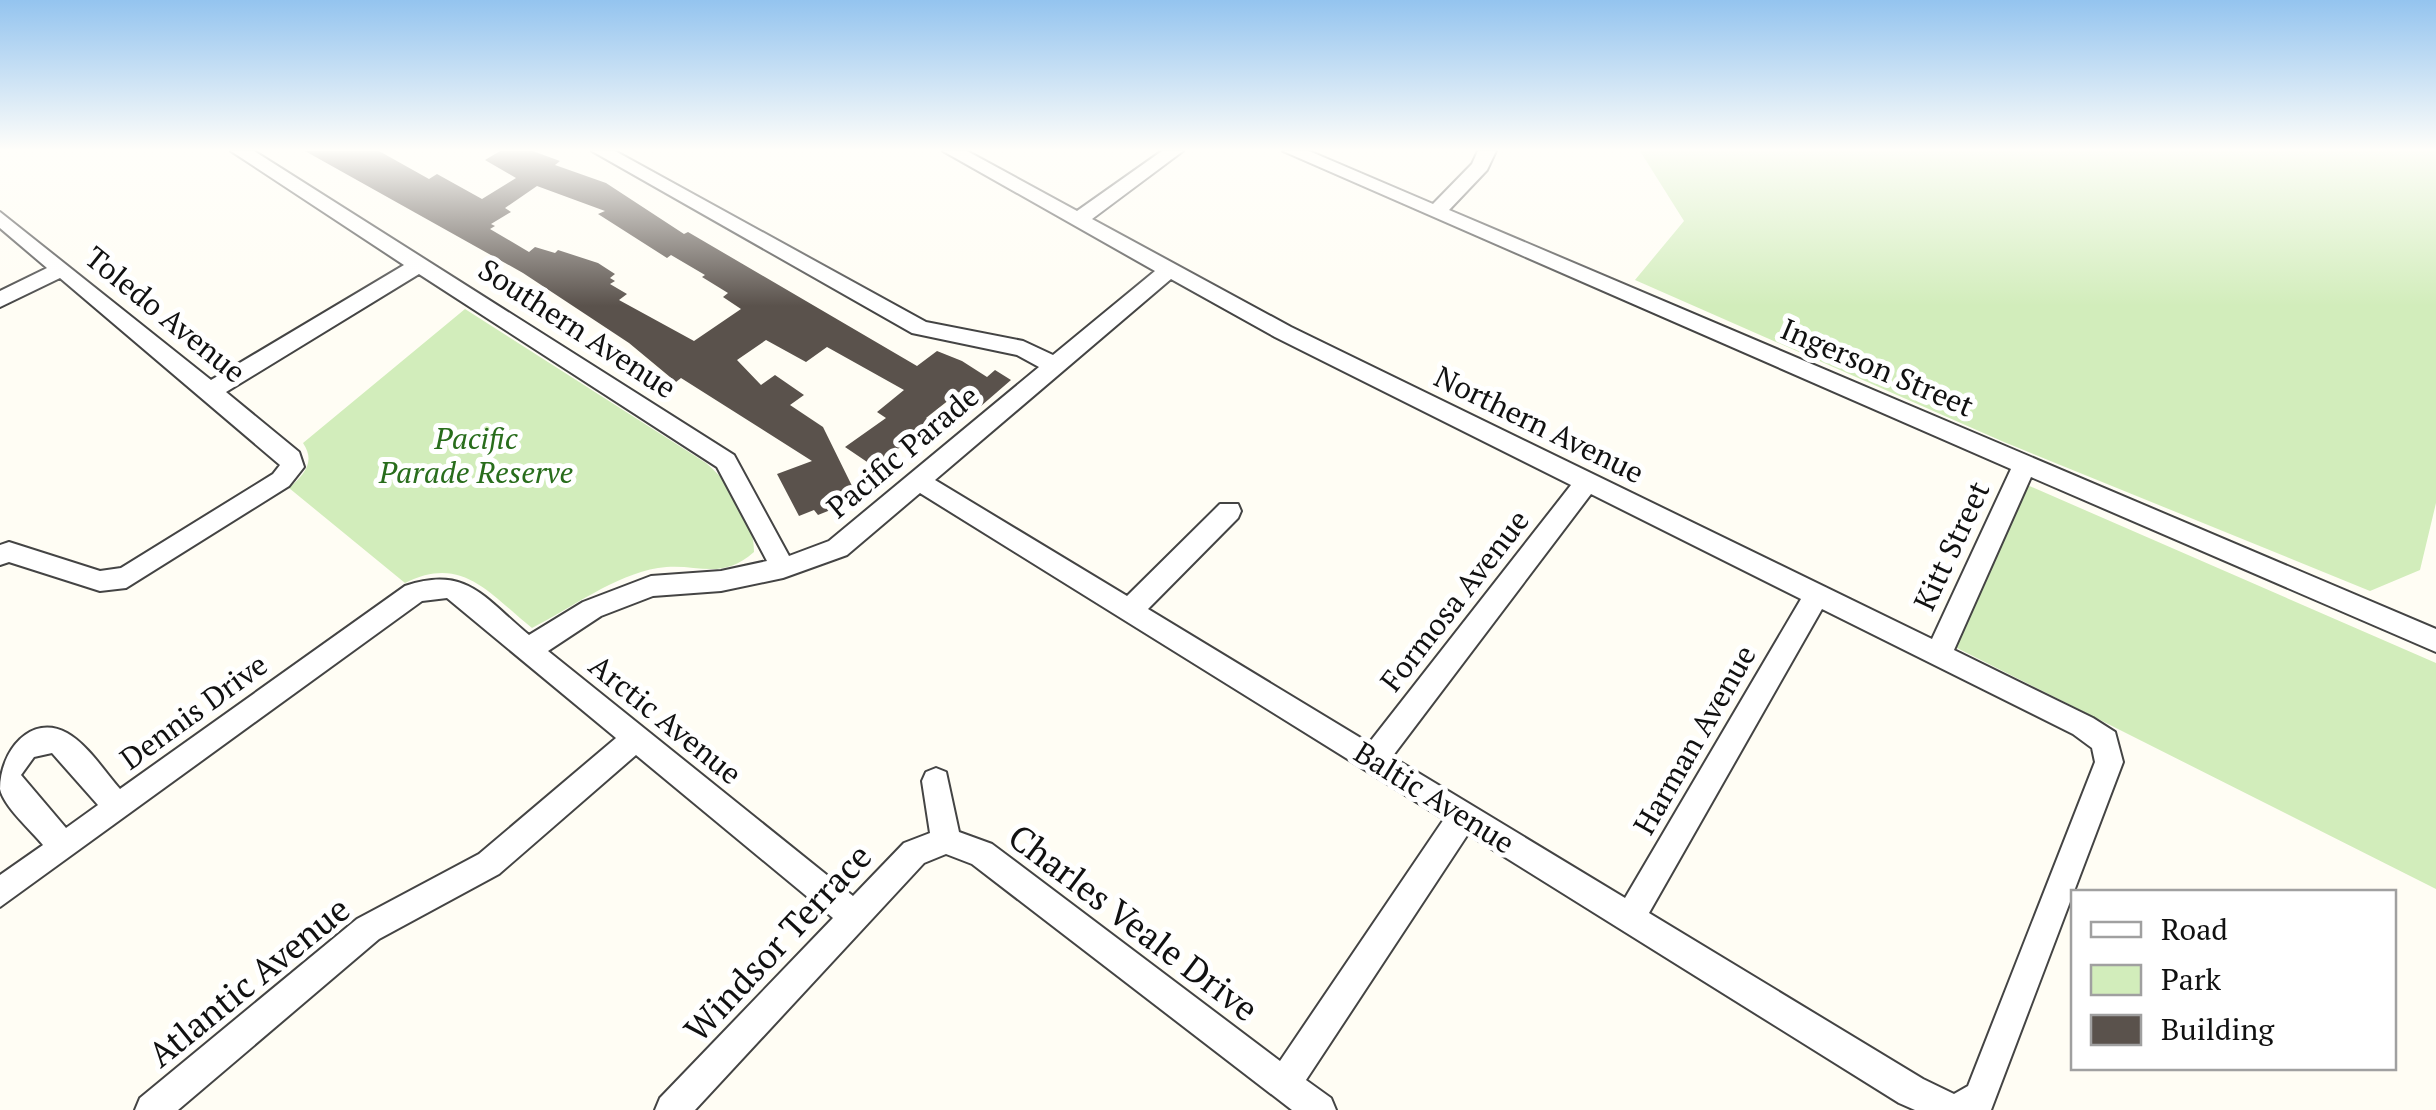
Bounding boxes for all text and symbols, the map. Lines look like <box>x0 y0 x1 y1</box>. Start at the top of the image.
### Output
street label: Toledo Avenue <box>77 237 254 391</box>
street label: Southern Avenue <box>471 249 684 407</box>
street label: Ingerson Street <box>1775 309 1980 426</box>
street label: Northern Avenue <box>1428 356 1651 492</box>
street label: Pacific Parade <box>818 376 987 527</box>
park label: Pacific Parade Reserve <box>378 418 574 492</box>
street label: Kitt Street <box>1904 475 1998 617</box>
street label: Formosa Avenue <box>1371 501 1538 699</box>
street label: Harman Avenue <box>1624 638 1765 841</box>
street label: Dennis Drive <box>112 644 275 778</box>
street label: Arctic Avenue <box>581 645 750 793</box>
street label: Baltic Avenue <box>1347 732 1522 862</box>
street label: Charles Veale Drive <box>1000 813 1268 1031</box>
street label: Windsor Terrace <box>674 833 881 1051</box>
street label: Atlantic Avenue <box>138 886 359 1077</box>
legend <box>2071 890 2396 1070</box>
text: Road <box>2161 909 2228 949</box>
text: Park <box>2161 959 2222 999</box>
text: Building <box>2161 1009 2275 1049</box>

